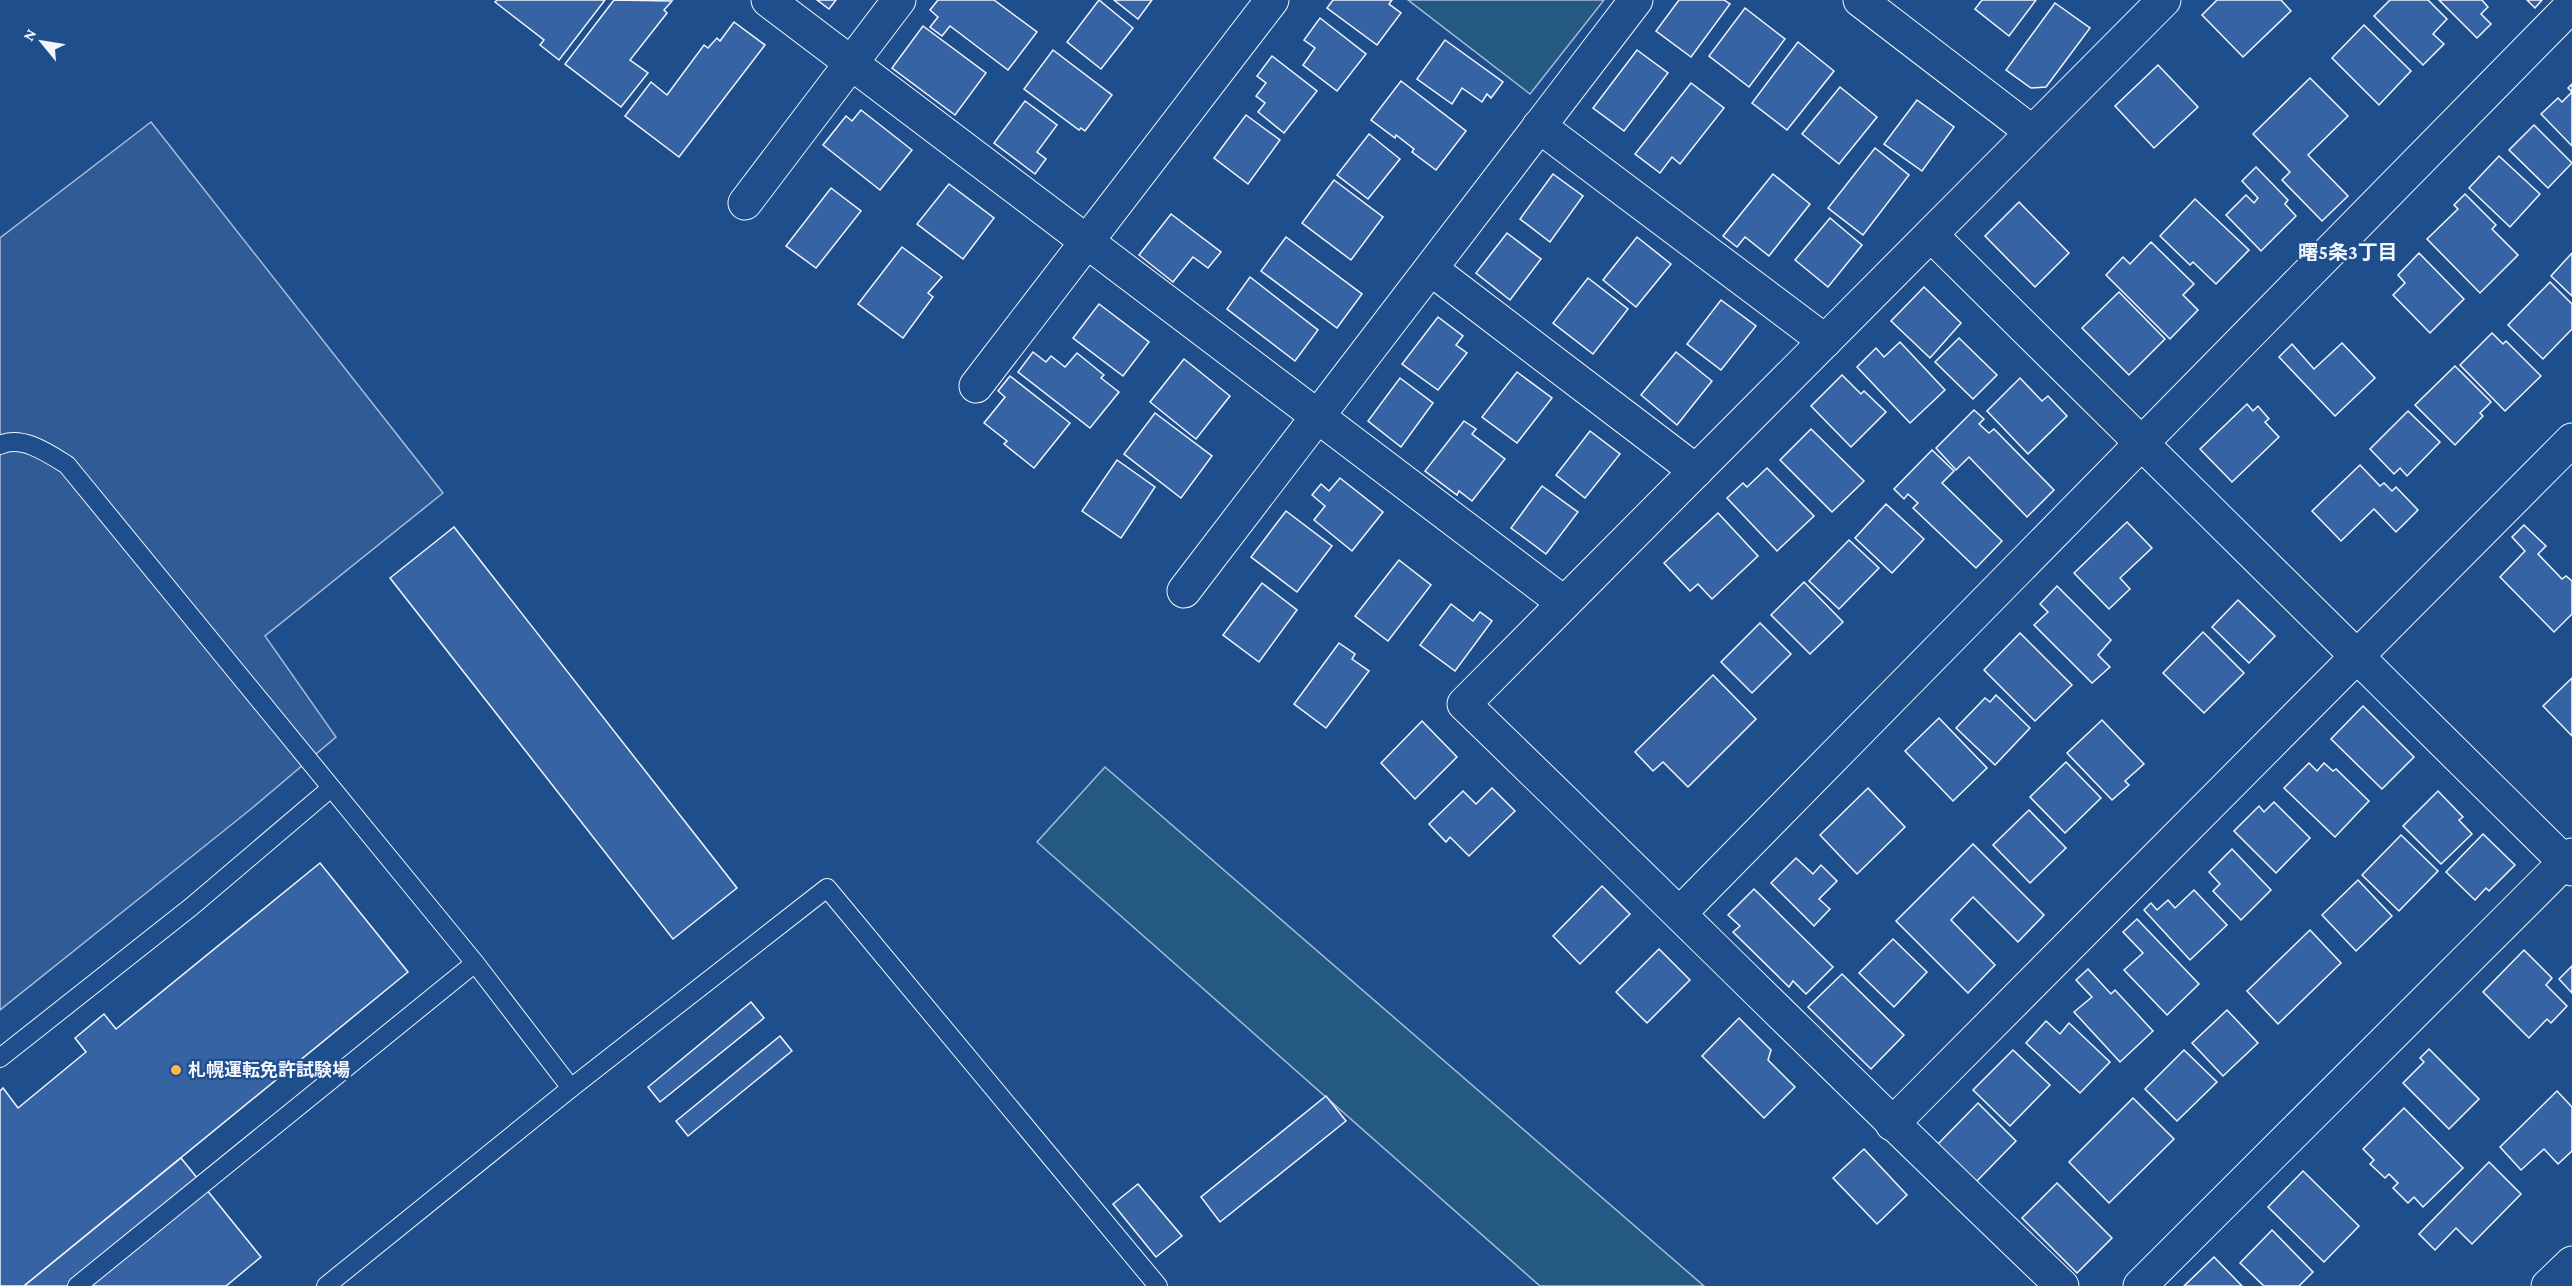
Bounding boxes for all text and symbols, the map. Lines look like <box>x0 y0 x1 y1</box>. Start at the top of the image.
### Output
north arrow <box>12 12 72 72</box>
text: N <box>19 26 40 44</box>
district label: 曙5条3丁目 <box>2298 241 2398 263</box>
place label: 札幌運転免許試験場 <box>188 1060 350 1080</box>
marker: 札幌運転免許試験場 <box>169 1063 183 1077</box>

